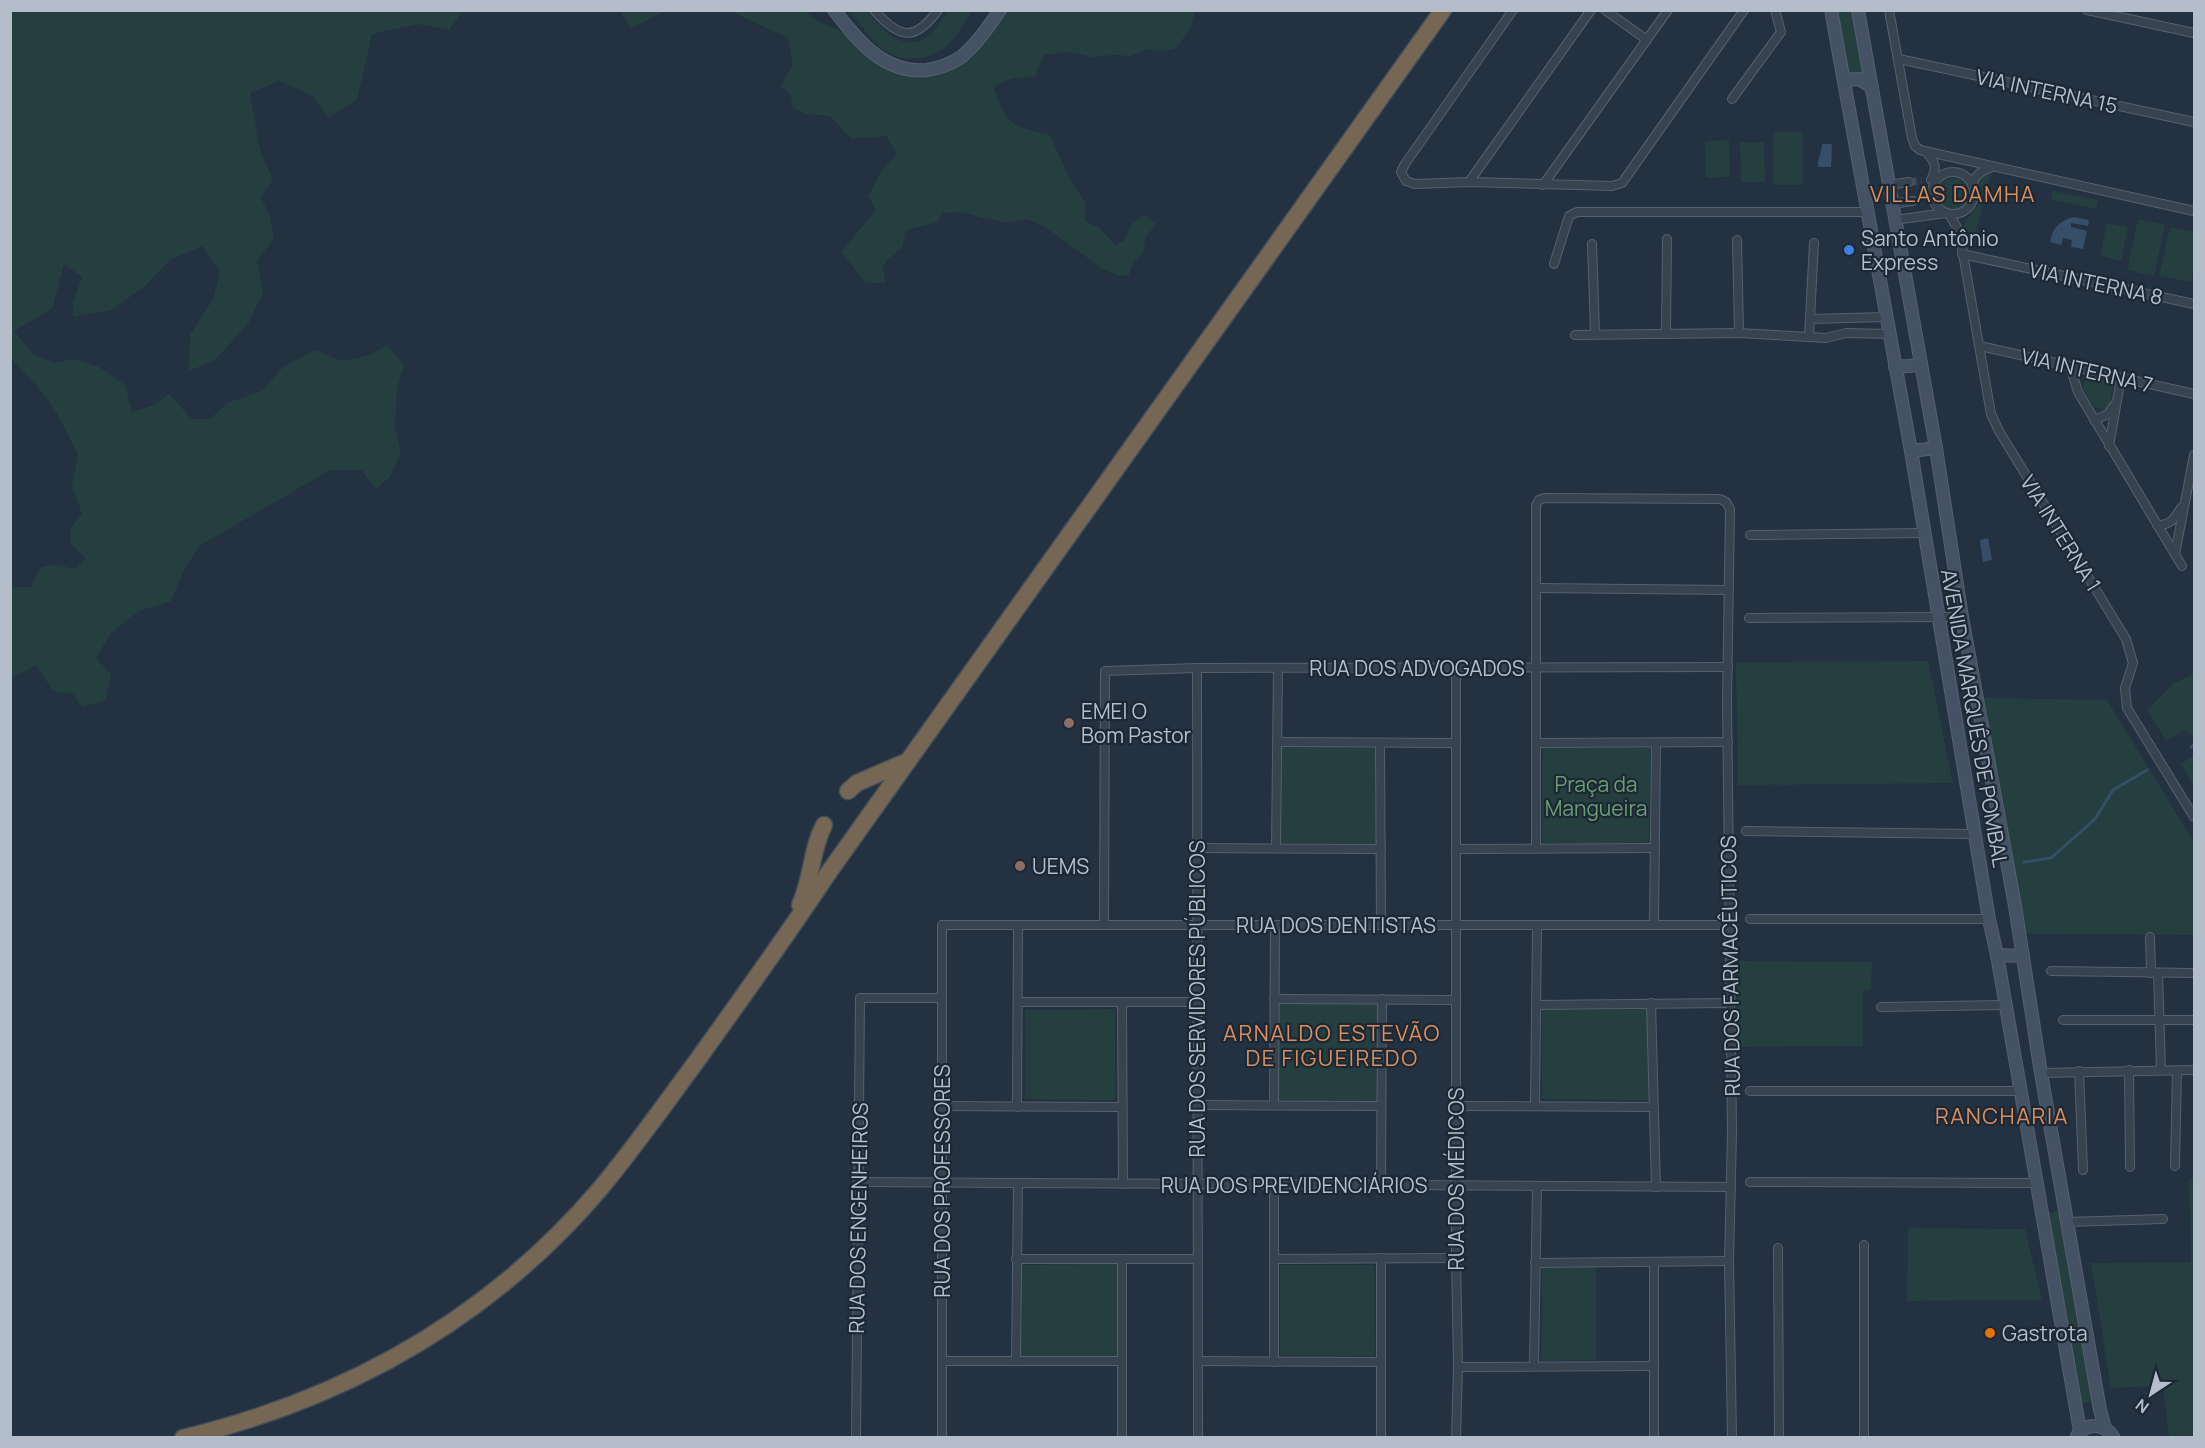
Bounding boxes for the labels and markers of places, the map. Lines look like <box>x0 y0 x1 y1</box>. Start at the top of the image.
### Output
place label: Santo Antônio Express <box>1861 224 1999 276</box>
marker: Santo Antônio Express <box>1842 243 1856 257</box>
place label: EMEI O Bom Pastor <box>1081 697 1192 749</box>
marker: EMEI O Bom Pastor <box>1062 716 1076 730</box>
place label: UEMS <box>1032 852 1089 880</box>
marker: UEMS <box>1013 859 1027 873</box>
place label: Gastrota <box>2002 1319 2088 1347</box>
marker: Gastrota <box>1983 1326 1997 1340</box>

